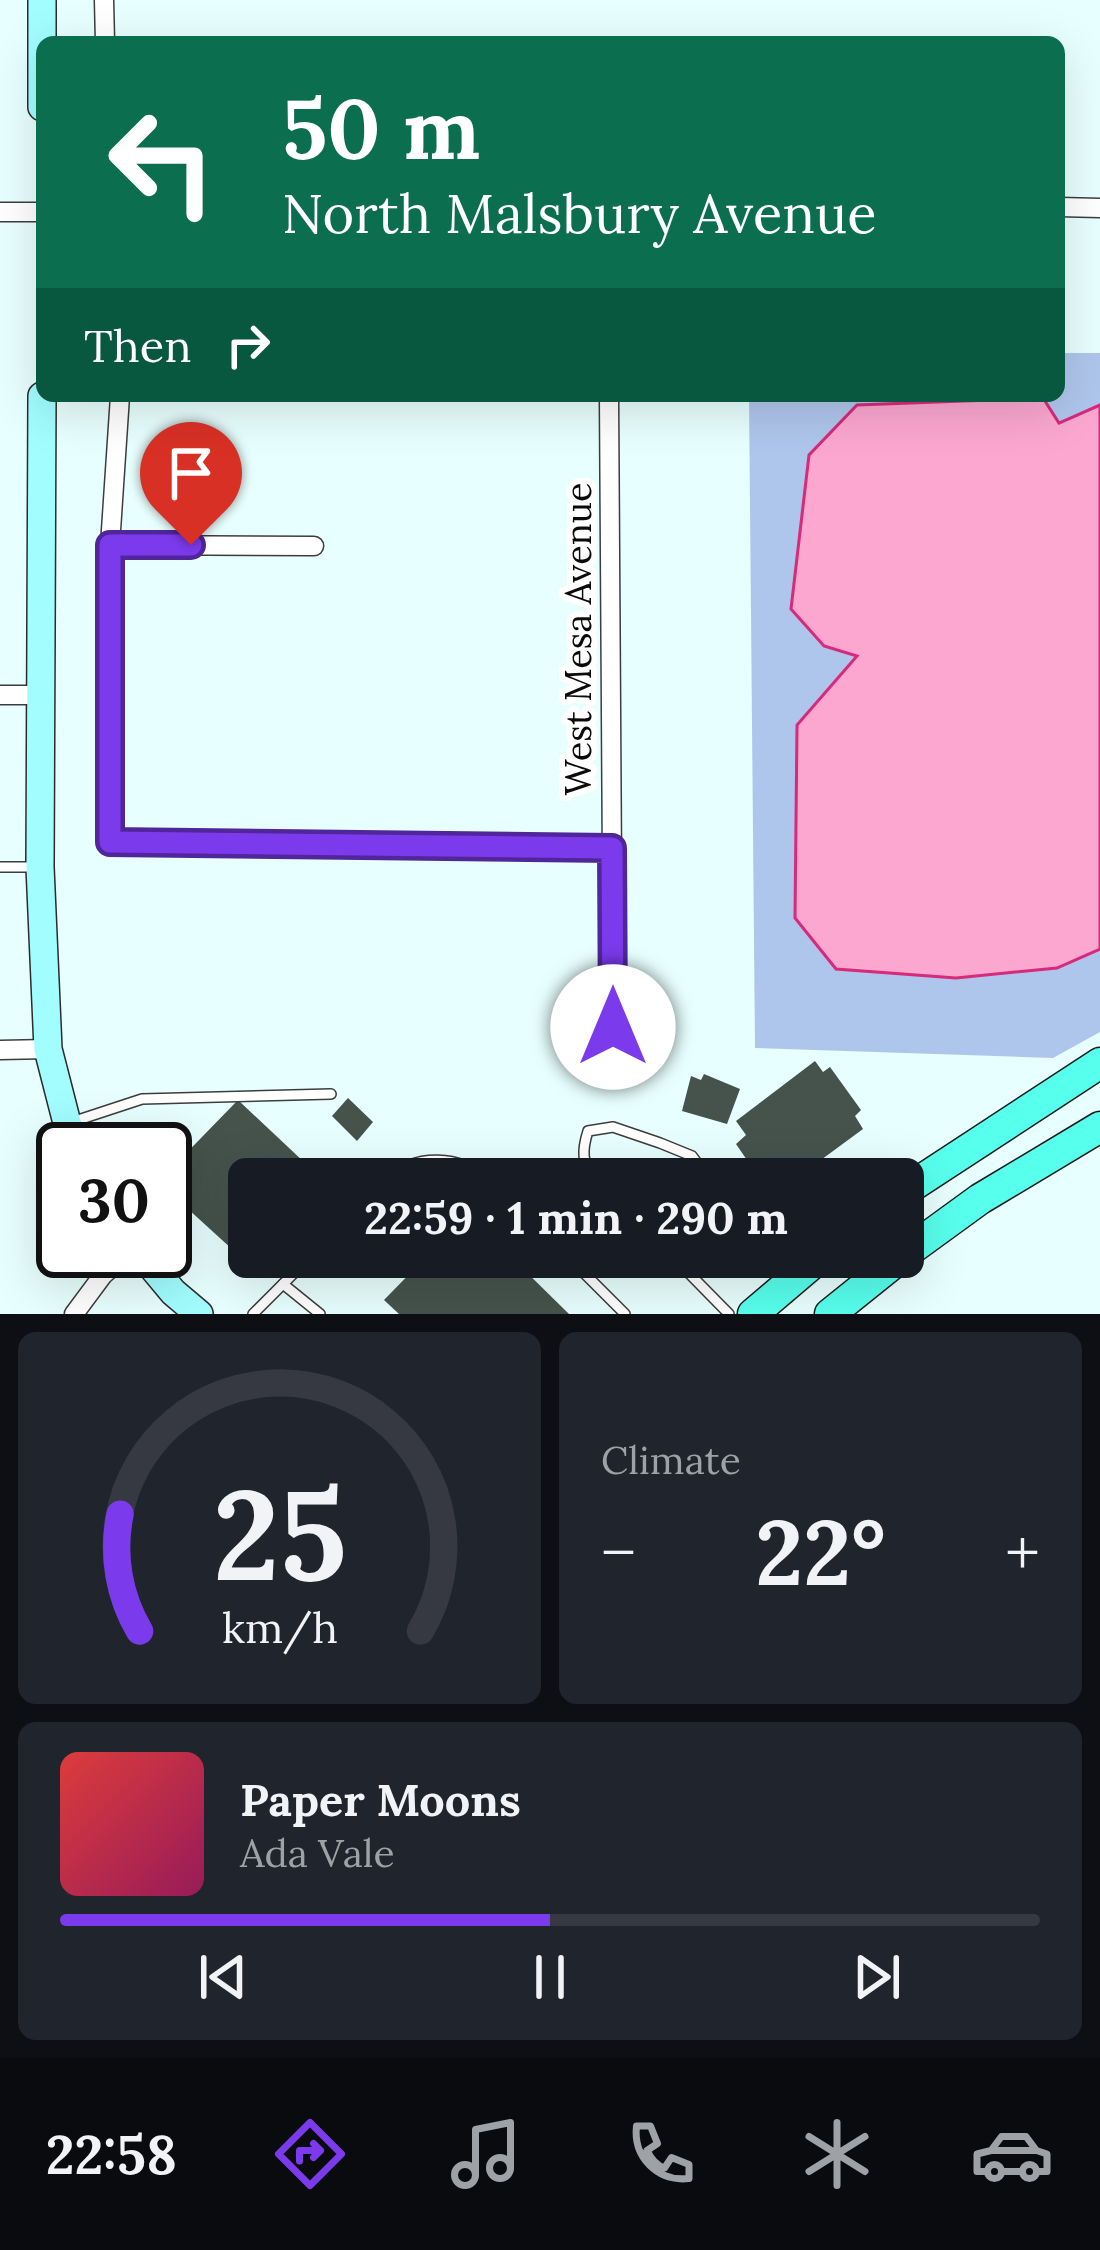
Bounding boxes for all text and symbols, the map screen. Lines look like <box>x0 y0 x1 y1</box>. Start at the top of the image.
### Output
text: 50 m <box>282 74 480 182</box>
icon: left <box>84 84 240 240</box>
text: North Malsbury Avenue <box>282 179 877 248</box>
icon: right <box>215 312 281 378</box>
text: Then <box>84 317 191 374</box>
pin <box>140 422 242 545</box>
icon: arrive <box>158 440 224 506</box>
street label: West Mesa Avenue <box>555 482 601 796</box>
position arrow <box>550 964 676 1090</box>
speed limit sign: 30 <box>36 1122 192 1278</box>
text: 22:59 · 1 min · 290 m <box>364 1189 788 1246</box>
text: Climate <box>601 1435 741 1485</box>
text: 25 <box>213 1454 346 1614</box>
text: 22° <box>755 1494 886 1610</box>
text: − <box>601 1510 636 1594</box>
text: + <box>1005 1510 1040 1594</box>
text: km/h <box>222 1600 337 1655</box>
text: Paper Moons <box>240 1771 521 1828</box>
text: Ada Vale <box>240 1828 395 1878</box>
icon: previous <box>190 1944 256 2010</box>
icon: pause <box>517 1944 583 2010</box>
icon: next <box>844 1944 910 2010</box>
icon: directions <box>268 2112 352 2196</box>
icon: music <box>444 2112 528 2196</box>
icon: phone <box>619 2112 703 2196</box>
icon: climate <box>795 2112 879 2196</box>
icon: car <box>970 2112 1054 2196</box>
text: 22:58 <box>46 2120 177 2189</box>

